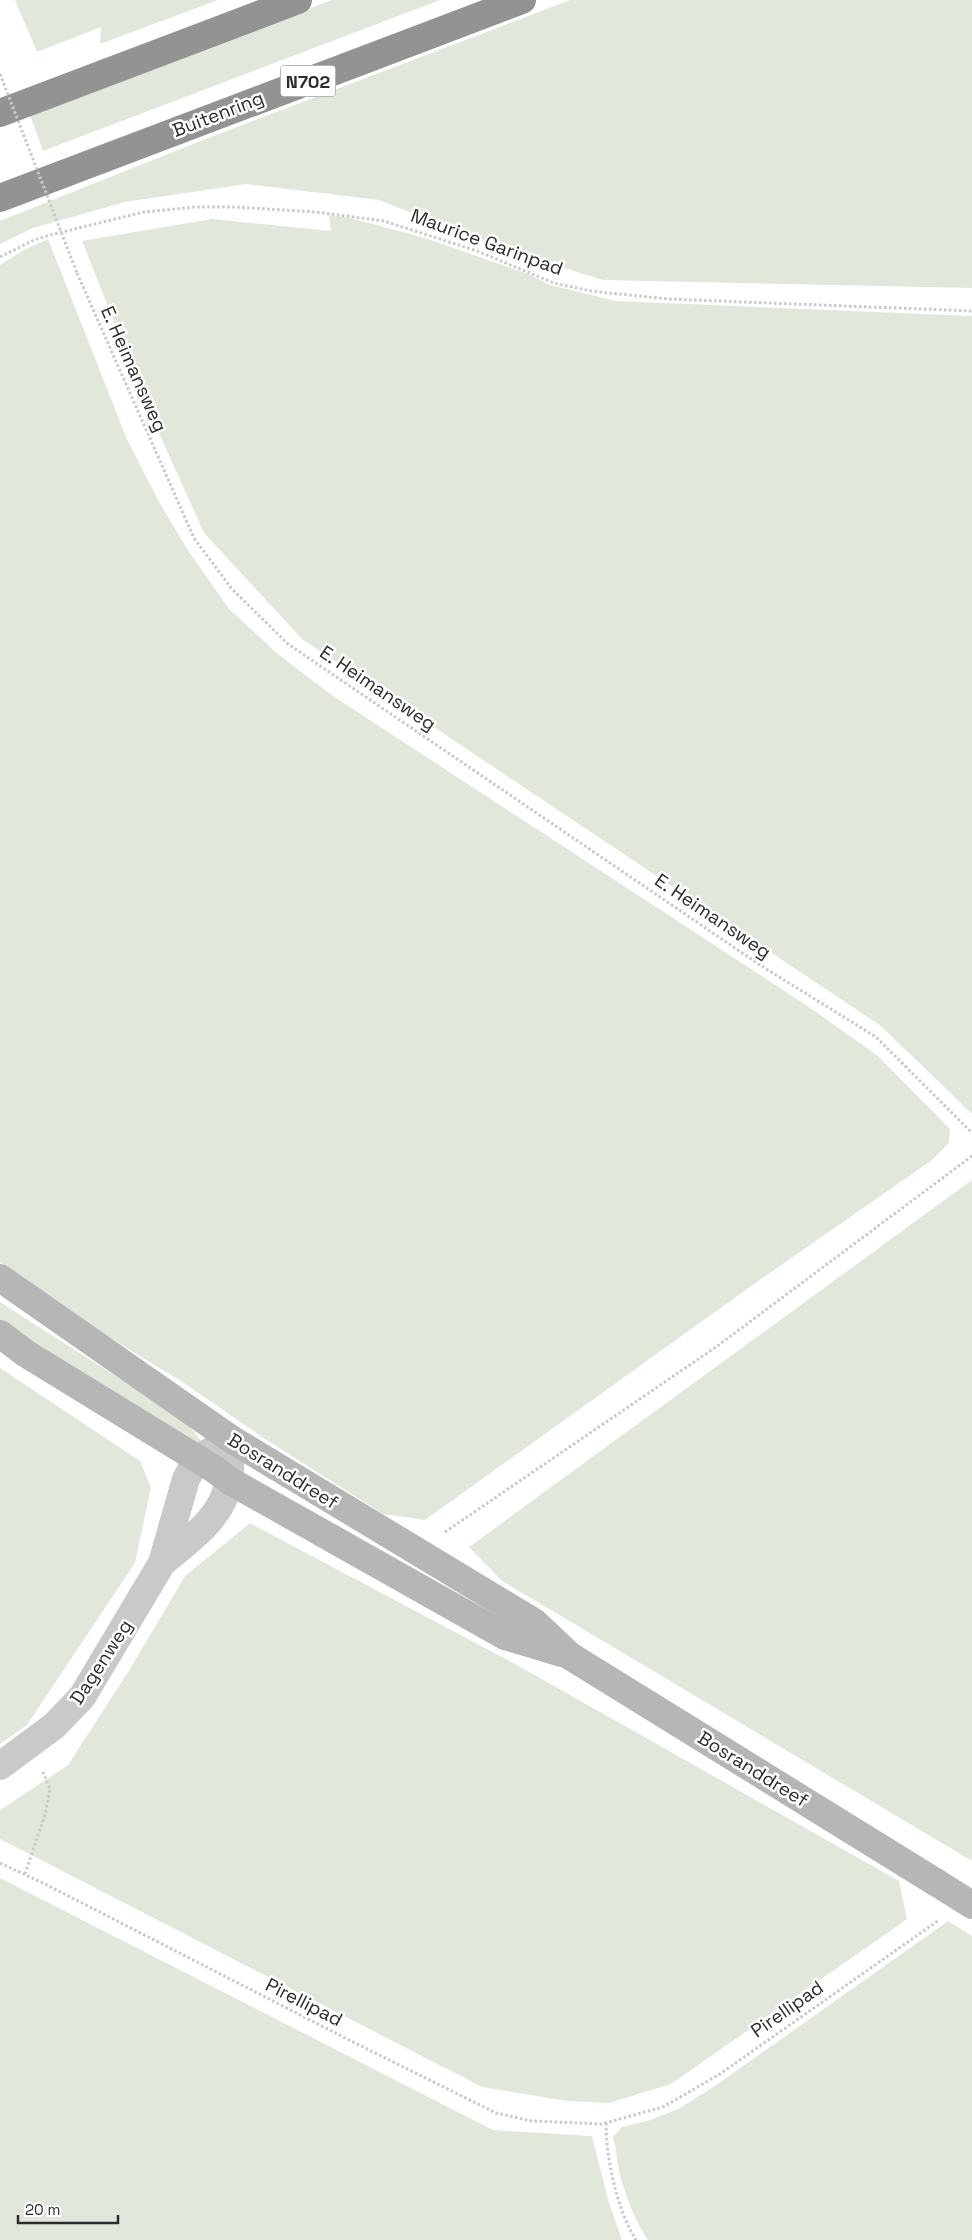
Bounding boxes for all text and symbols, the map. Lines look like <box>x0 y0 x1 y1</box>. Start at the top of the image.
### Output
road number: N702 <box>280 66 336 96</box>
street label: Buitenring <box>169 85 267 143</box>
street label: Maurice Garinpad <box>407 203 567 281</box>
street label: E. Heimansweg <box>95 302 173 436</box>
street label: E. Heimansweg <box>315 640 441 736</box>
street label: E. Heimansweg <box>650 868 776 964</box>
street label: Bosranddreef <box>223 1427 343 1515</box>
street label: Dagenweg <box>64 1615 138 1709</box>
street label: Bosranddreef <box>693 1725 813 1813</box>
street label: Pirellipad <box>261 1972 347 2032</box>
street label: Pirellipad <box>746 1975 828 2043</box>
scale bar <box>18 2192 118 2224</box>
text: 20 m <box>25 2200 60 2219</box>

